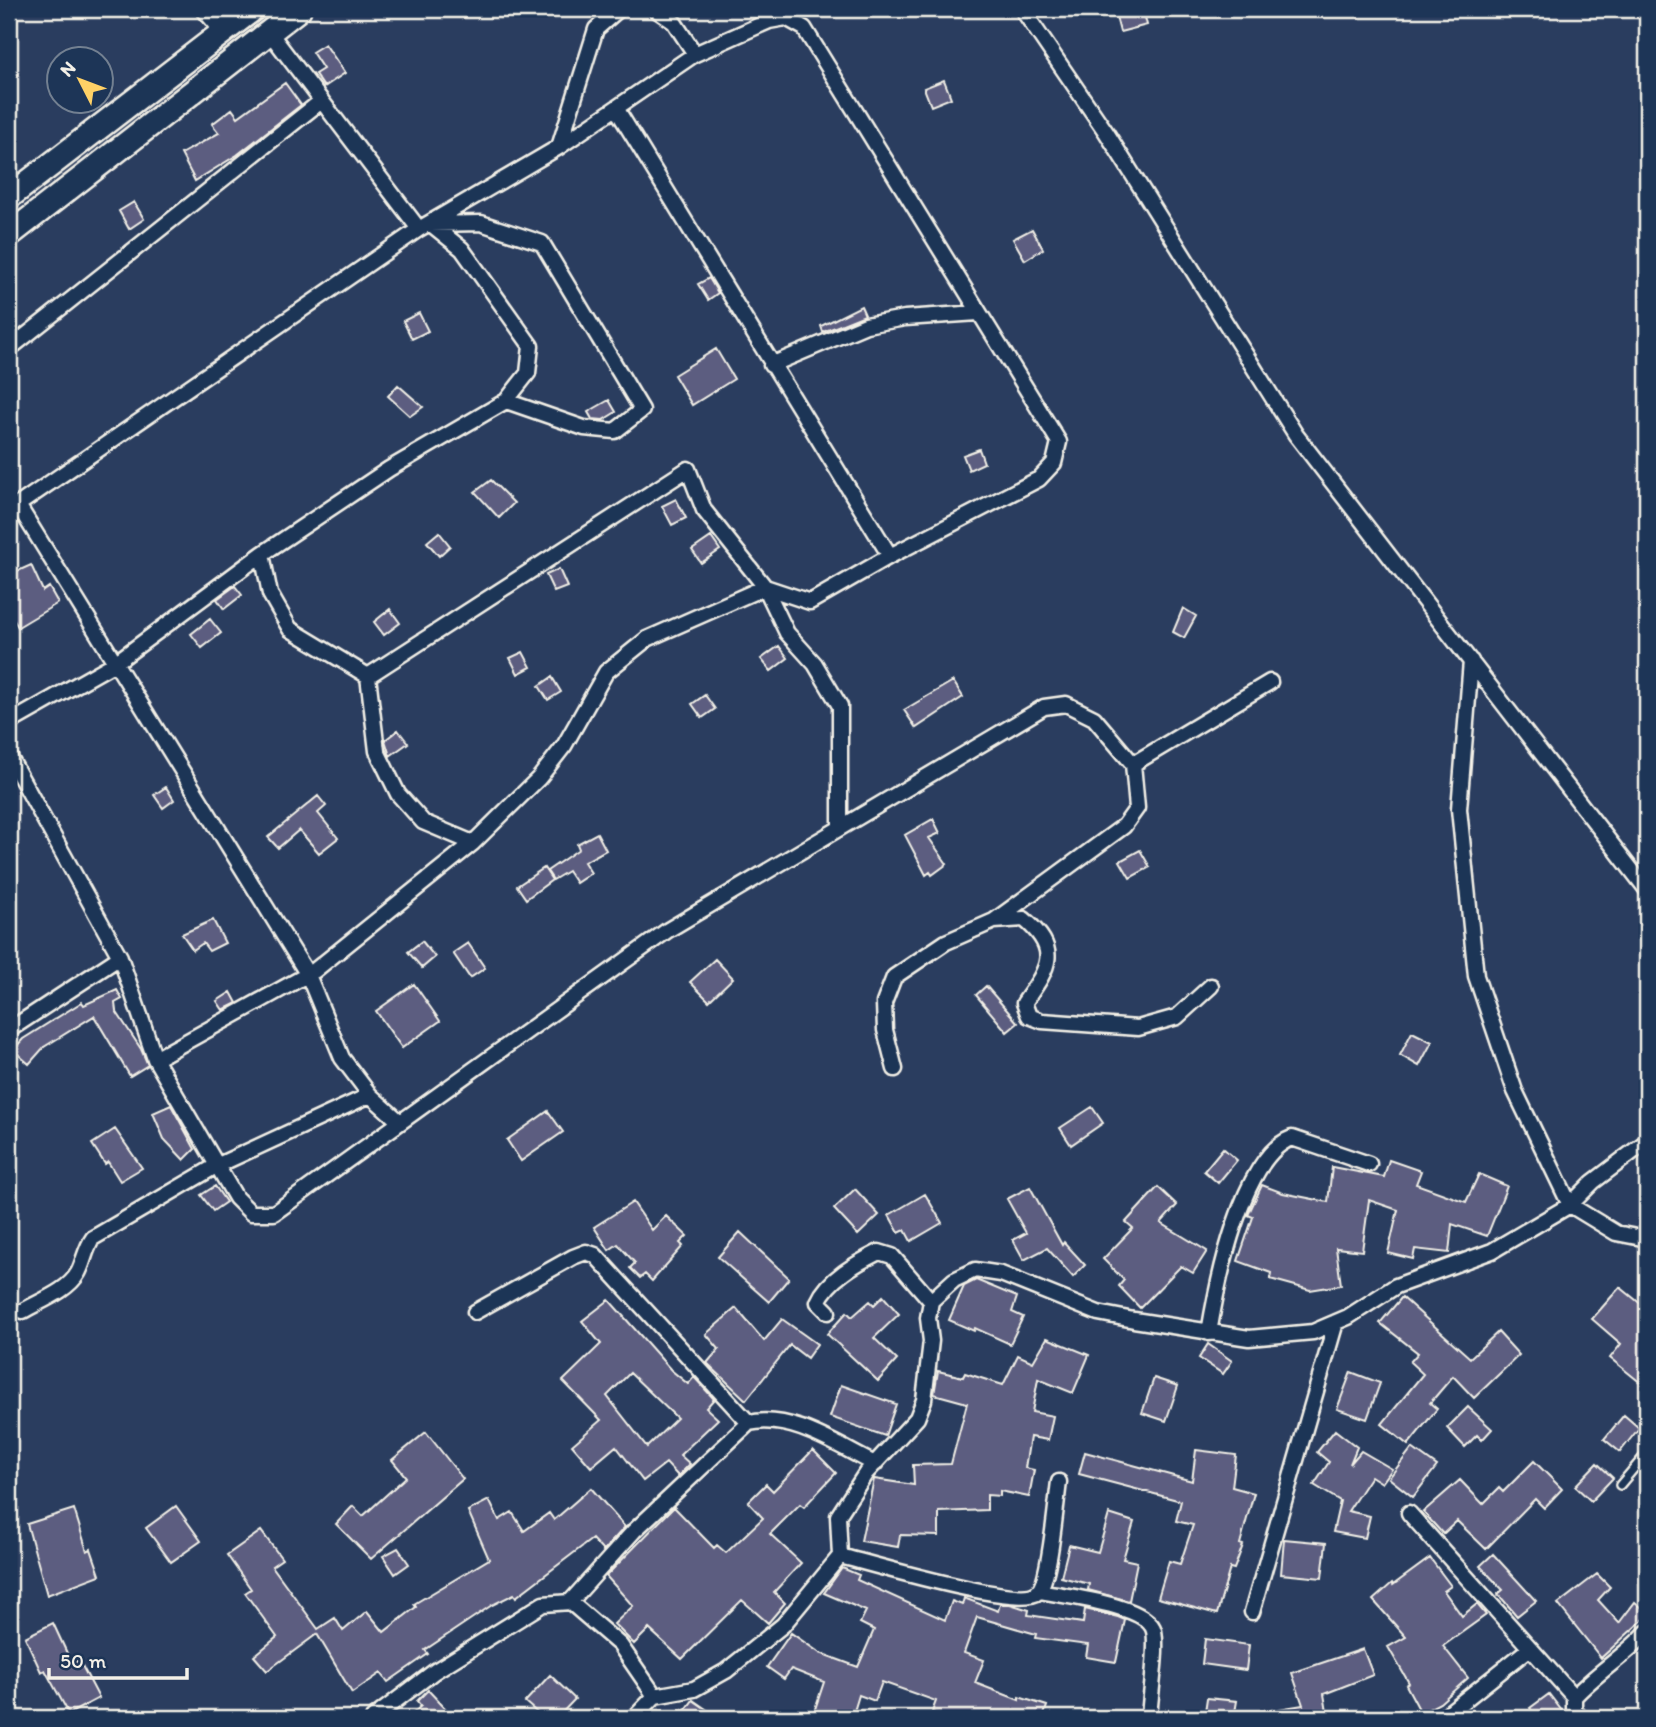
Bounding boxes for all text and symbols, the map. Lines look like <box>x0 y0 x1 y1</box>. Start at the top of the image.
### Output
north arrow <box>46 46 116 116</box>
text: N <box>55 56 81 81</box>
scale bar <box>49 1636 187 1680</box>
text: 50 m <box>60 1648 107 1673</box>

